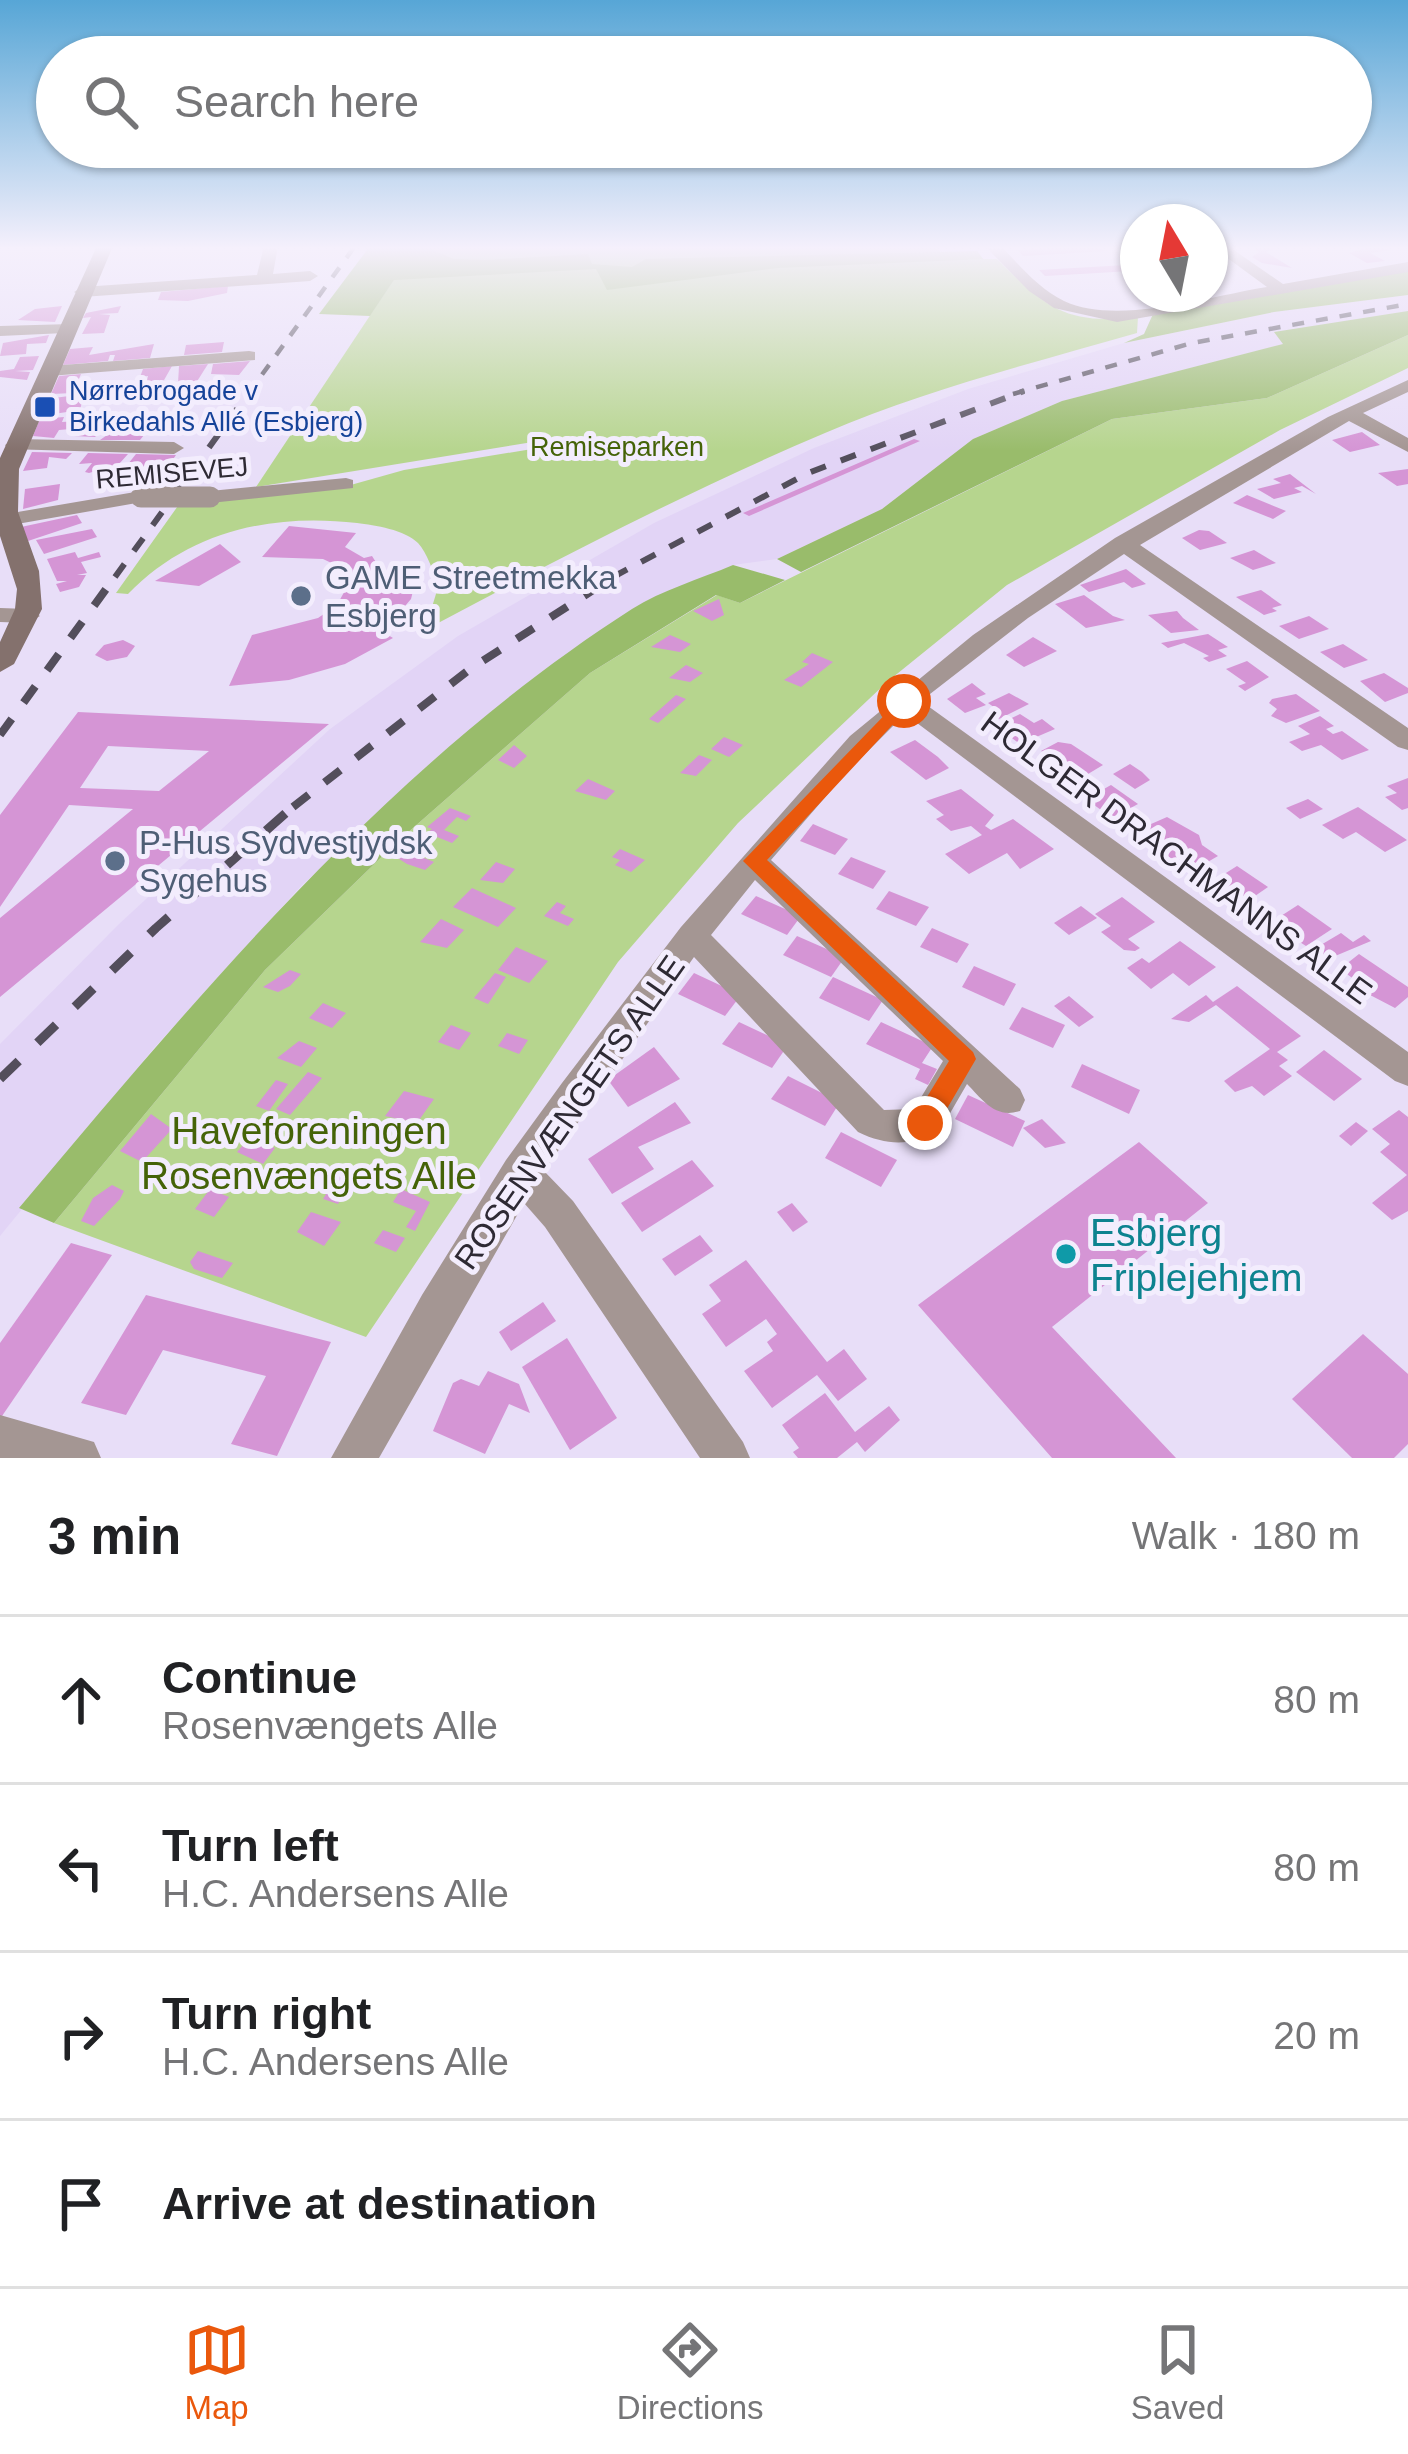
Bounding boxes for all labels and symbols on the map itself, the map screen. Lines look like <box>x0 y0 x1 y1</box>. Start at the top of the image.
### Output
north arrow <box>1120 204 1228 312</box>
place label: Nørrebrogade v Birkedahls Allé (Esbjerg) <box>69 376 363 437</box>
marker: Nørrebrogade v Birkedahls Allé (Esbjerg) <box>32 394 58 420</box>
park label: Remiseparken <box>530 432 704 462</box>
street label: REMISEVEJ <box>94 451 250 495</box>
place label: GAME Streetmekka Esbjerg <box>325 559 617 634</box>
marker: GAME Streetmekka Esbjerg <box>288 583 314 609</box>
route start <box>877 674 931 728</box>
street label: HOLGER DRACHMANNS ALLE <box>974 703 1379 1011</box>
place label: P-Hus Sydvestjydsk Sygehus <box>139 824 433 899</box>
marker: P-Hus Sydvestjydsk Sygehus <box>102 848 128 874</box>
street label: ROSENVÆNGETS ALLE <box>447 948 692 1276</box>
route end <box>898 1096 952 1150</box>
park label: Haveforeningen Rosenvængets Alle <box>141 1109 477 1197</box>
place label: Esbjerg Friplejehjem <box>1090 1211 1302 1299</box>
marker: Esbjerg Friplejehjem <box>1053 1241 1079 1267</box>

